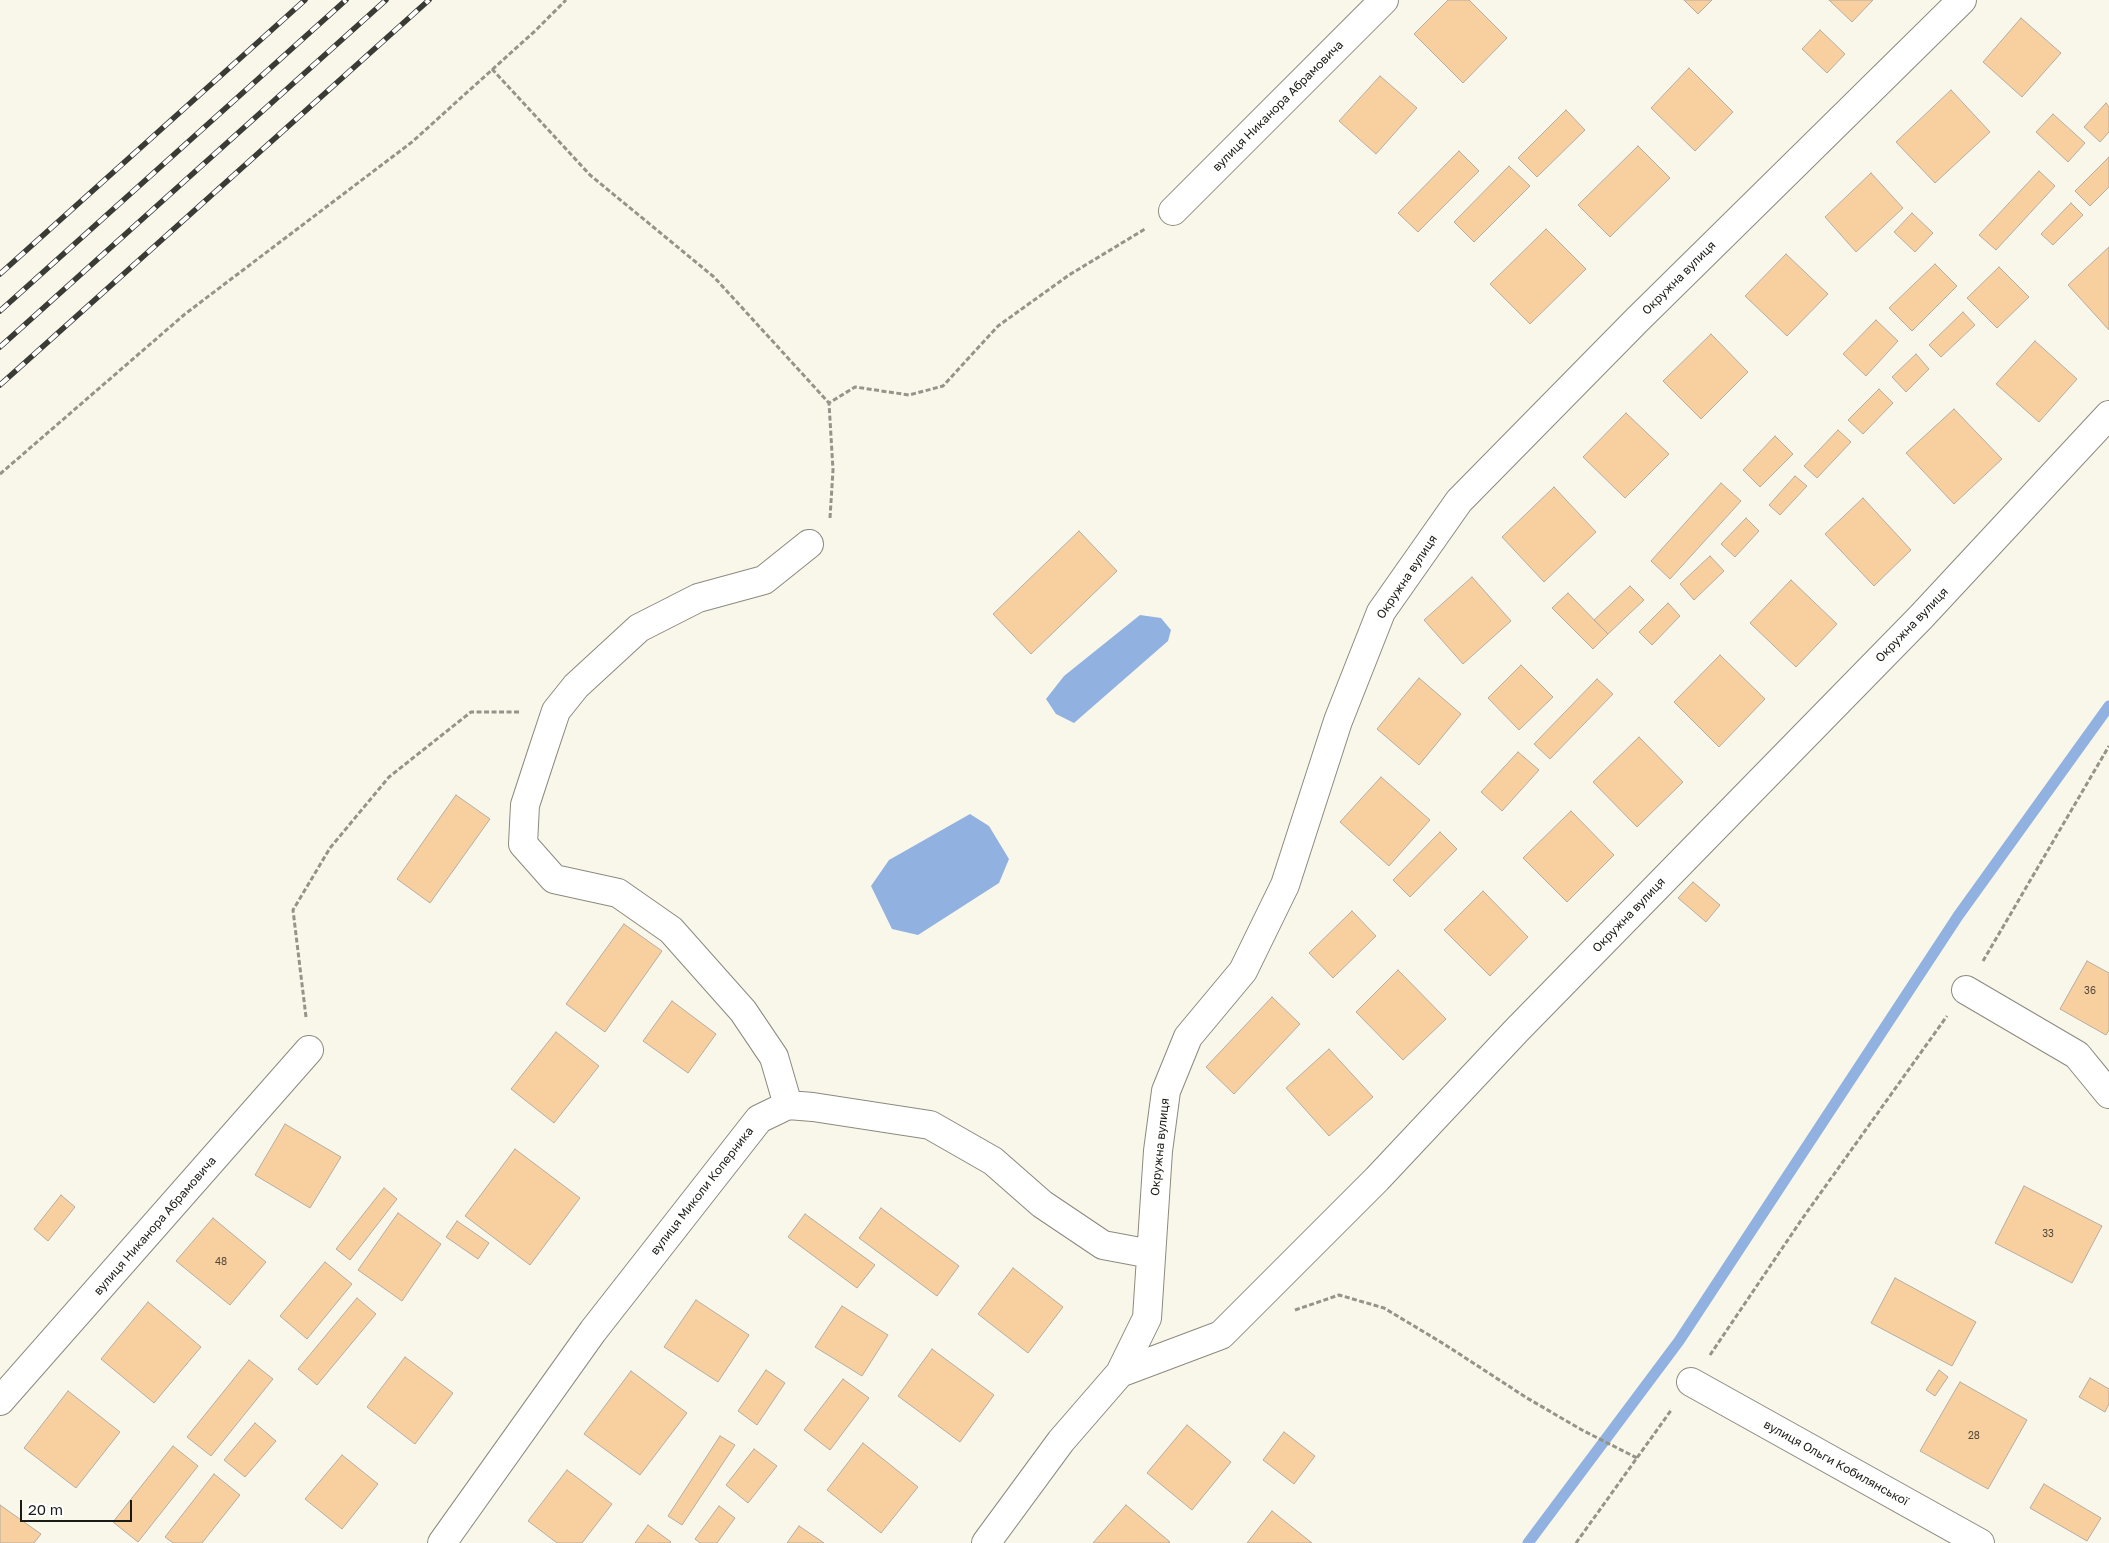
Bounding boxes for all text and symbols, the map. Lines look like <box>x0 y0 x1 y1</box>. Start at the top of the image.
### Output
street label: вулиця Никанора Абрамовича <box>1210 38 1346 174</box>
street label: Окружна вулиця <box>1639 238 1719 318</box>
street label: Окружна вулиця <box>1374 532 1440 622</box>
street label: Окружна вулиця <box>1873 585 1951 665</box>
street label: Окружна вулиця <box>1590 875 1668 955</box>
house number: 36 <box>2084 985 2096 997</box>
street label: Окружна вулиця <box>1148 1097 1172 1197</box>
street label: вулиця Миколи Коперника <box>648 1124 756 1258</box>
street label: вулиця Никанора Абрамовича <box>91 1154 219 1298</box>
house number: 33 <box>2042 1228 2054 1240</box>
house number: 48 <box>215 1256 227 1268</box>
street label: вулиця Ольги Кобилянської <box>1761 1417 1911 1509</box>
house number: 28 <box>1968 1430 1980 1442</box>
scale bar <box>22 1490 135 1522</box>
text: 20 m <box>28 1500 63 1518</box>

